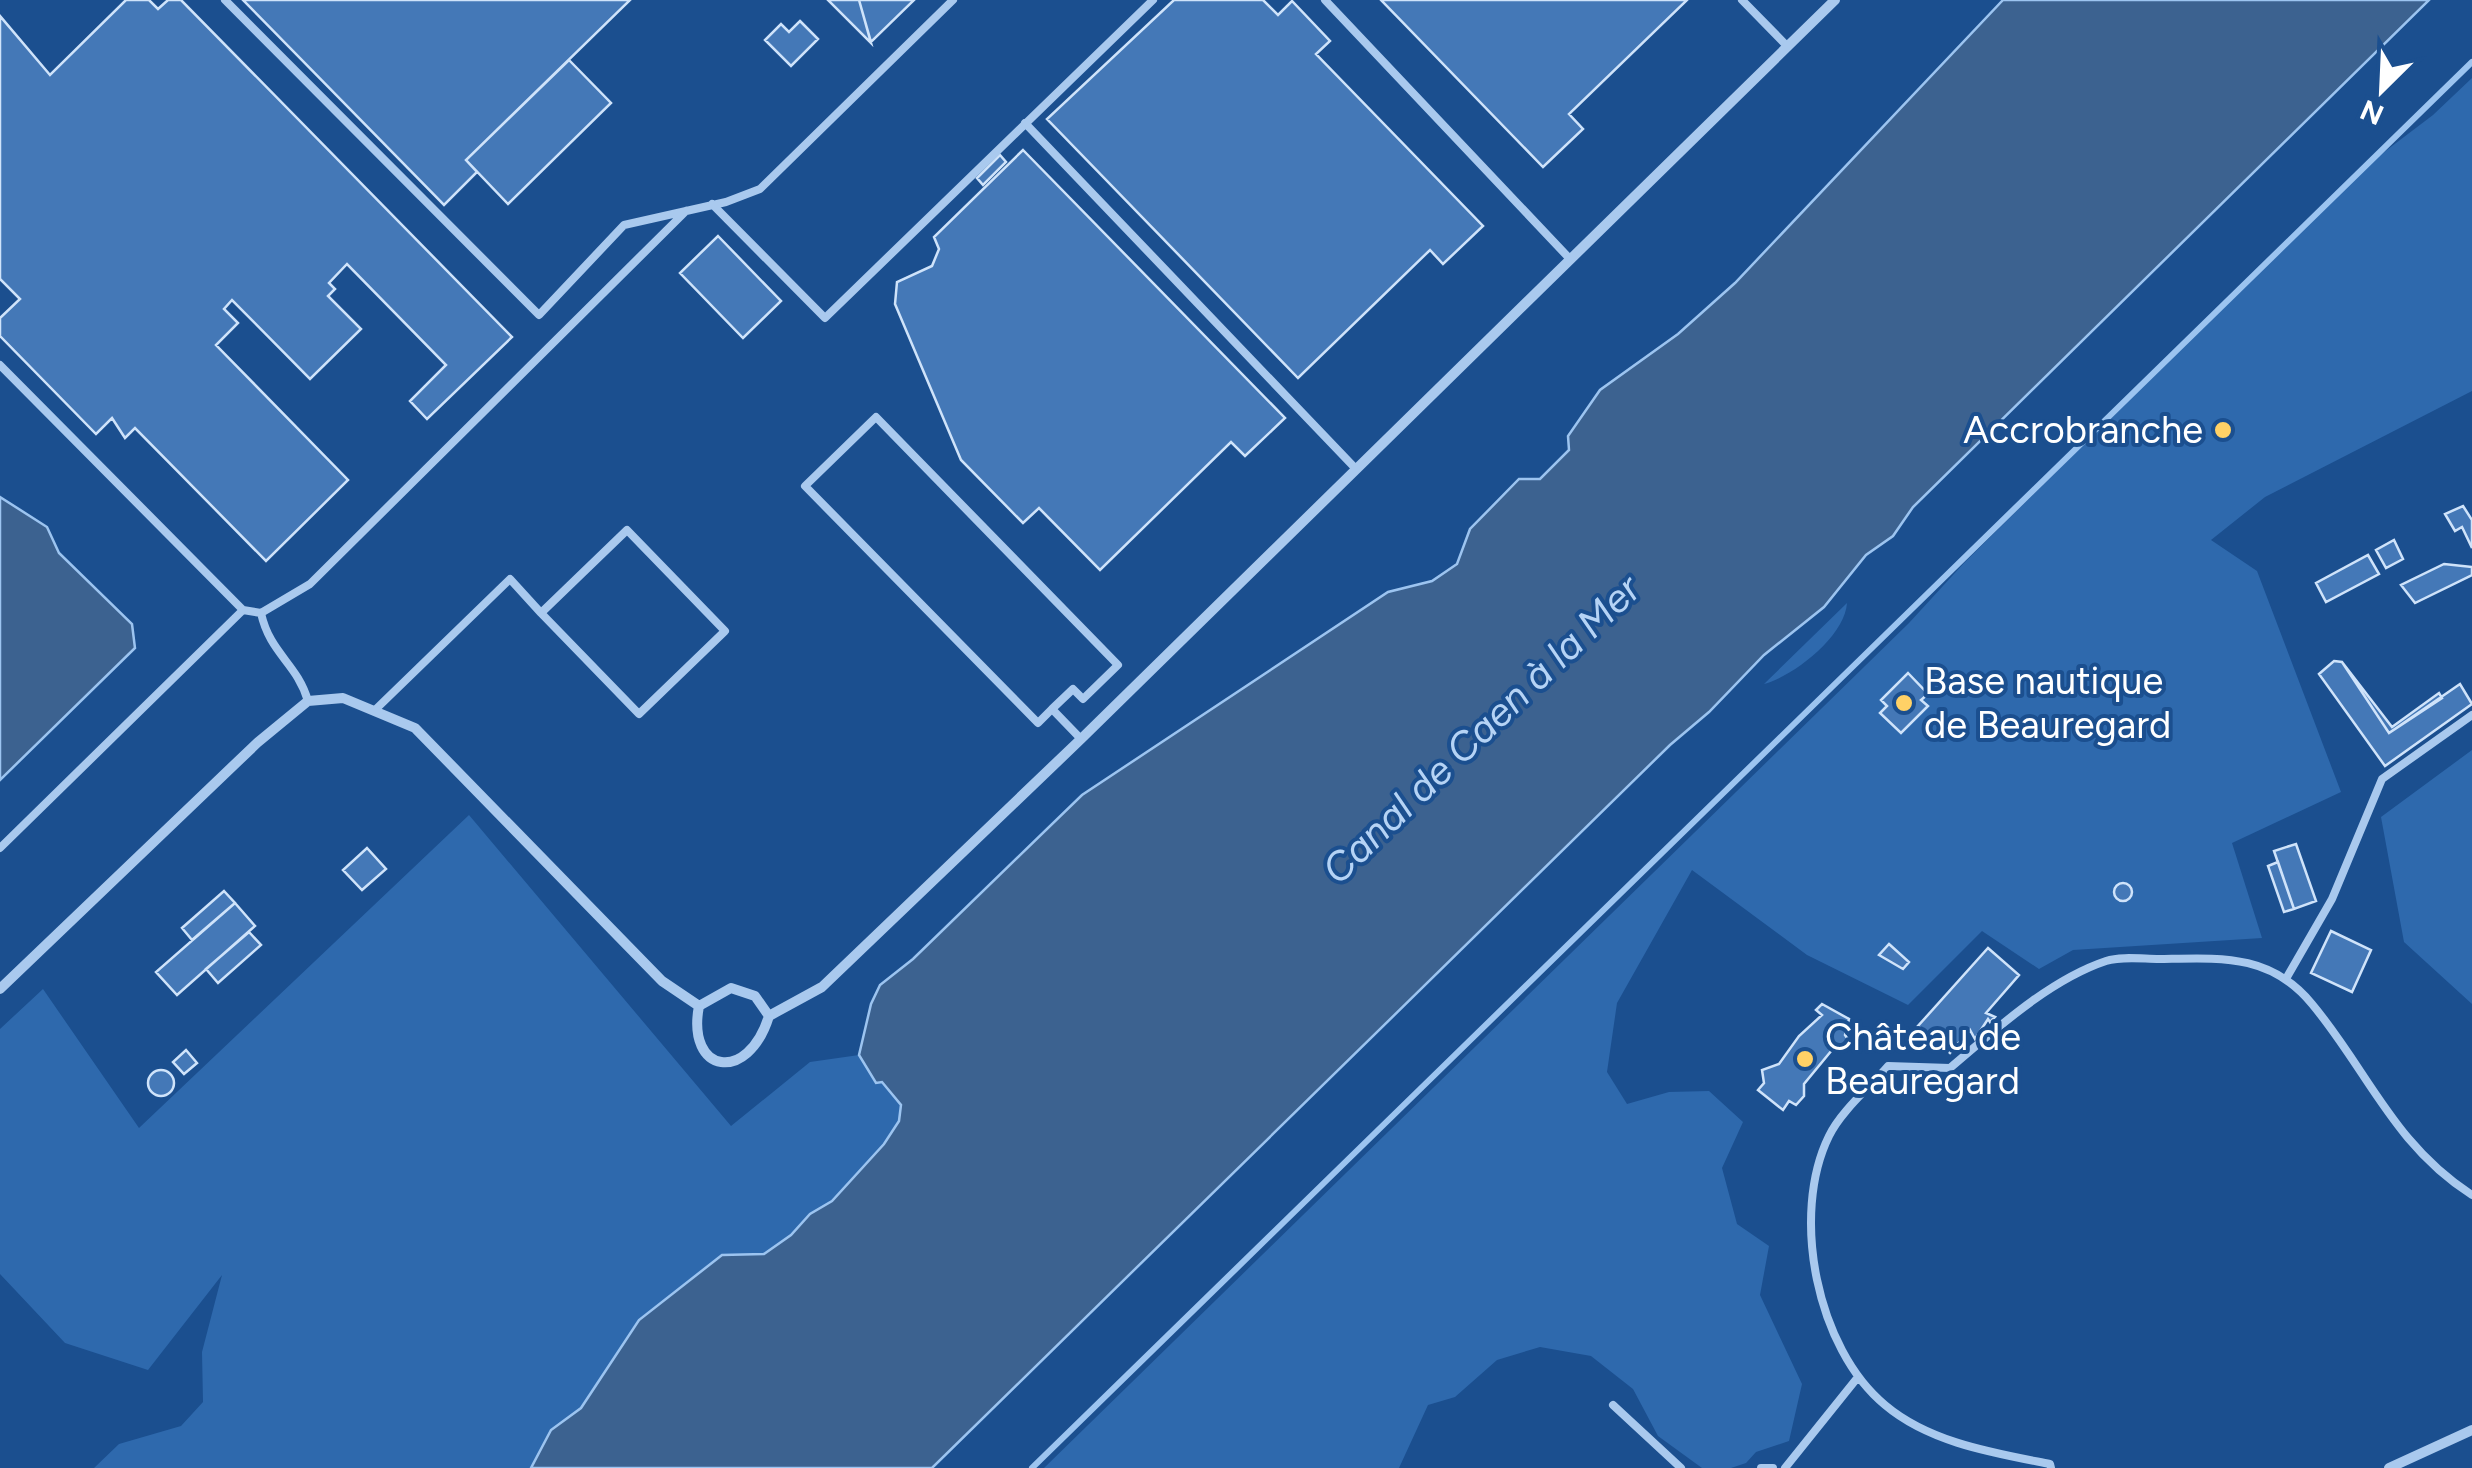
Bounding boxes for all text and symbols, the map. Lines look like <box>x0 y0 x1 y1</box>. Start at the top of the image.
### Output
north arrow <box>2332 40 2432 140</box>
text: N <box>2355 93 2389 133</box>
place label: Accrobranche <box>1963 407 2203 453</box>
marker: Accrobranche <box>2212 419 2234 441</box>
water label: Canal de Caen à la Mer <box>1312 564 1651 893</box>
place label: Base nautique de Beauregard <box>1924 658 2171 748</box>
marker: Base nautique de Beauregard <box>1893 692 1915 714</box>
place label: Château de Beauregard <box>1825 1014 2021 1104</box>
marker: Château de Beauregard <box>1794 1048 1816 1070</box>

